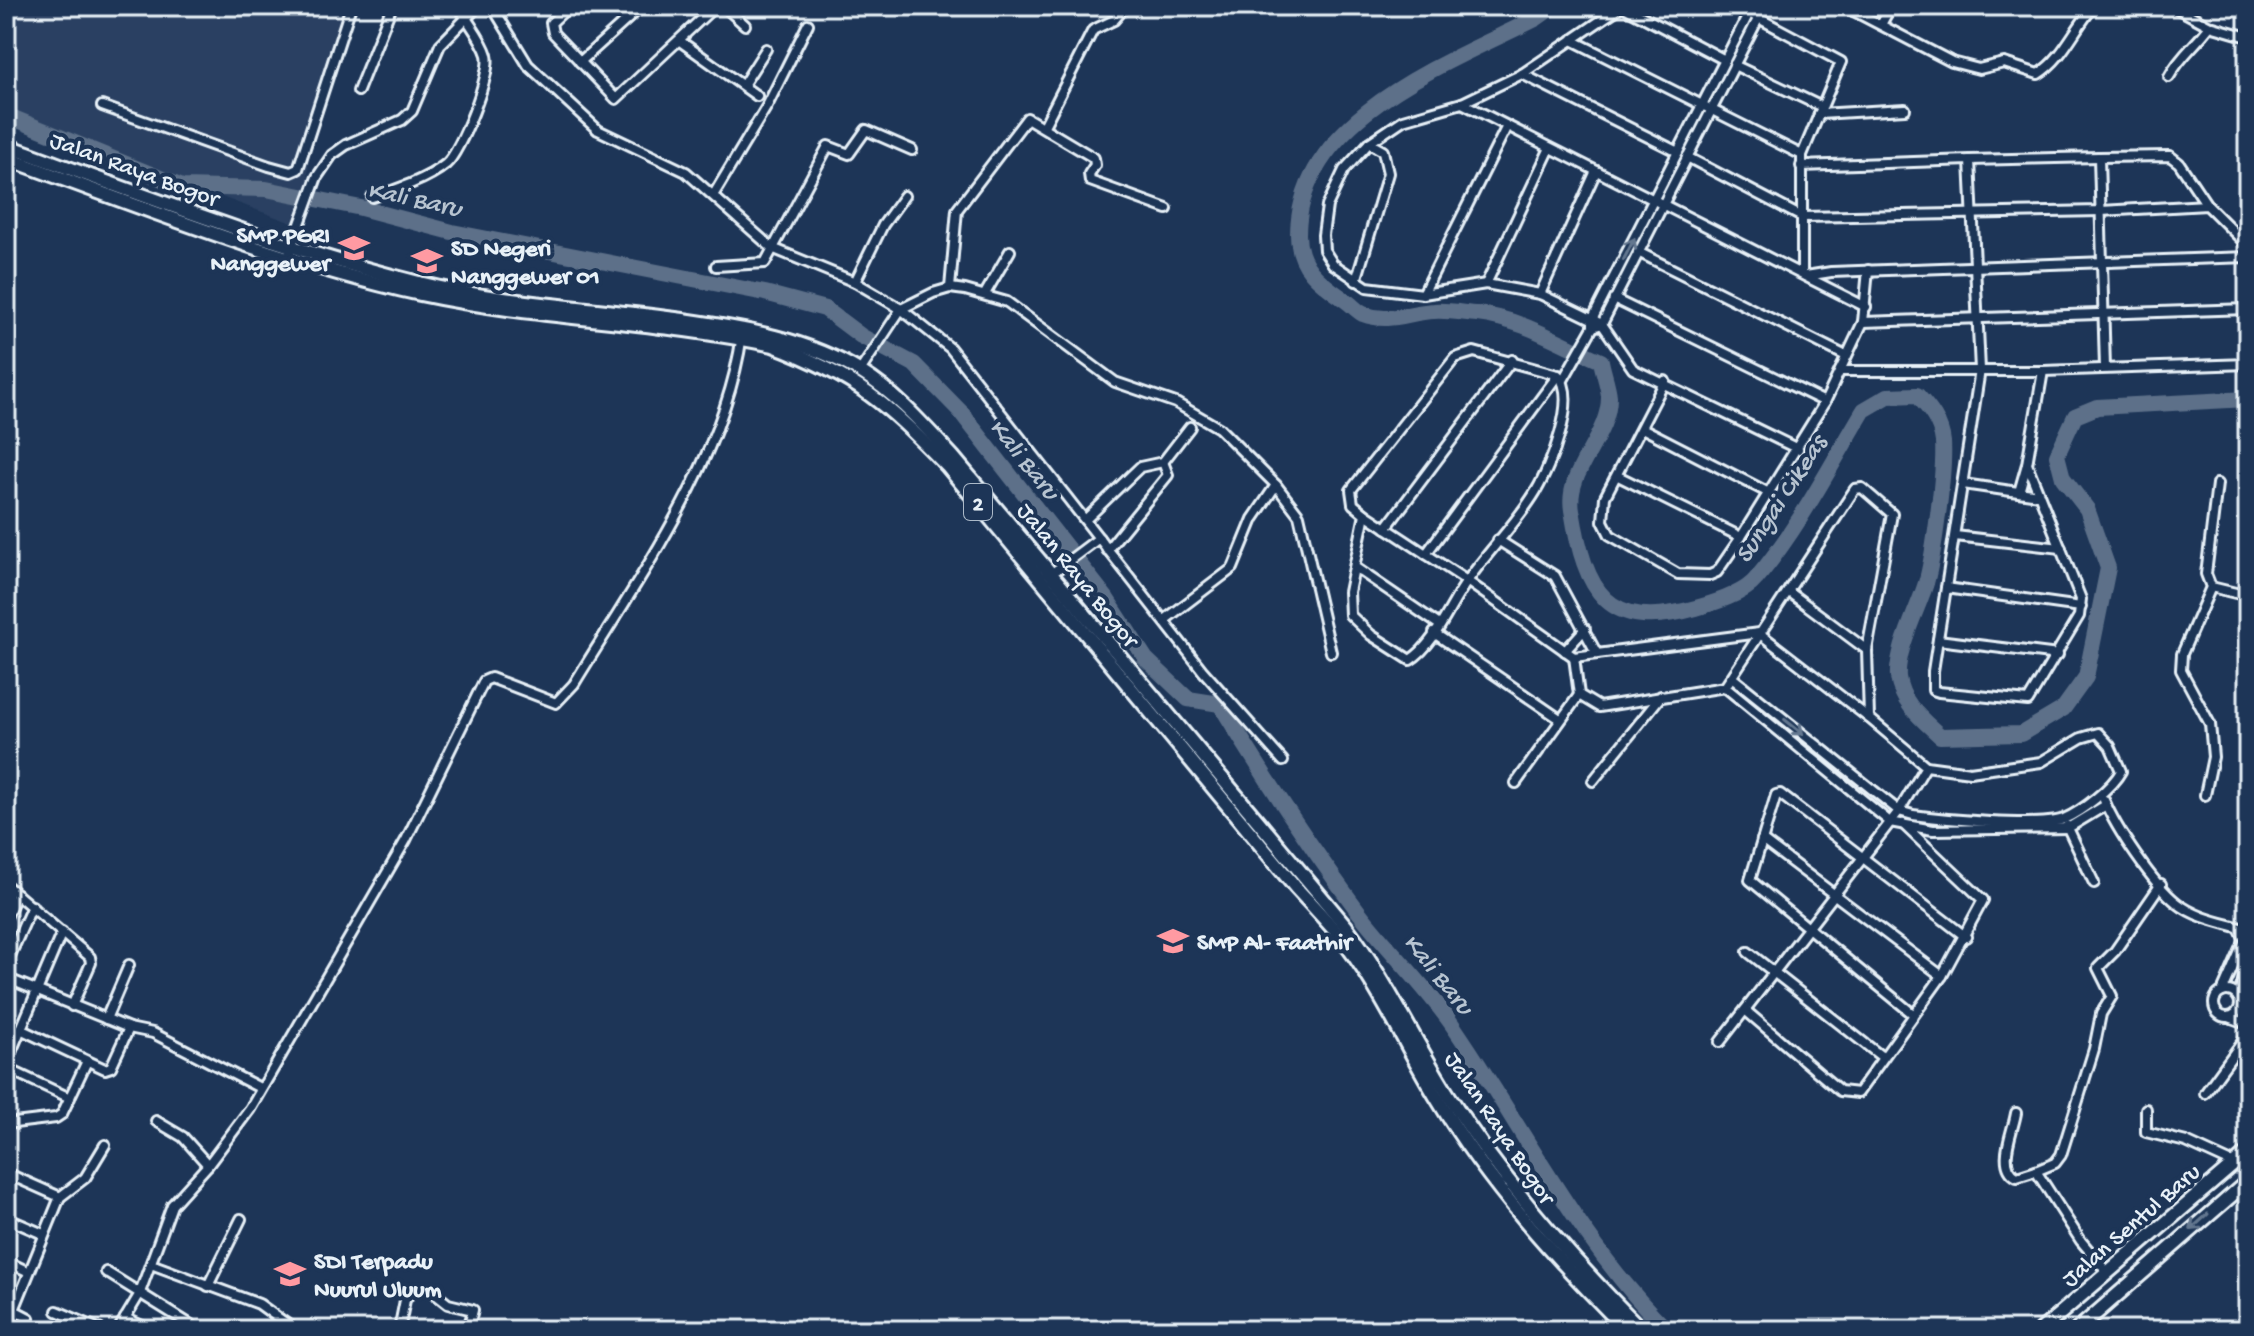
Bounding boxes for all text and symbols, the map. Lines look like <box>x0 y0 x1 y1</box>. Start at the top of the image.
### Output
street label: Jalan Raya Bogor <box>45 127 225 216</box>
water label: Kali Baru <box>364 176 466 227</box>
place label: SMP PGRI Nanggewer <box>210 223 332 280</box>
school or university icon: SMP PGRI Nanggewer <box>337 231 371 265</box>
place label: SD Negeri Nanggewer 01 <box>451 236 600 293</box>
one-way arrow <box>1621 237 1637 261</box>
school or university icon: SD Negeri Nanggewer 01 <box>410 244 444 278</box>
water label: Kali Baru <box>980 414 1066 509</box>
water label: Sungai Cikeas <box>1730 429 1837 570</box>
road number: 2 <box>964 484 992 520</box>
street label: Jalan Raya Bogor <box>1009 498 1145 656</box>
one-way arrow <box>1783 717 1804 735</box>
school or university icon: SMP Al- Faathir <box>1156 924 1190 958</box>
water label: Kali Baru <box>1394 929 1480 1024</box>
place label: SMP Al- Faathir <box>1197 930 1354 959</box>
street label: Jalan Raya Bogor <box>1436 1047 1561 1213</box>
street label: Jalan Sentul Baru <box>2057 1159 2207 1295</box>
one-way arrow <box>2189 1213 2209 1231</box>
place label: SDI Terpadu Nuurul Uluum <box>314 1249 442 1306</box>
school or university icon: SDI Terpadu Nuurul Uluum <box>273 1257 307 1291</box>

